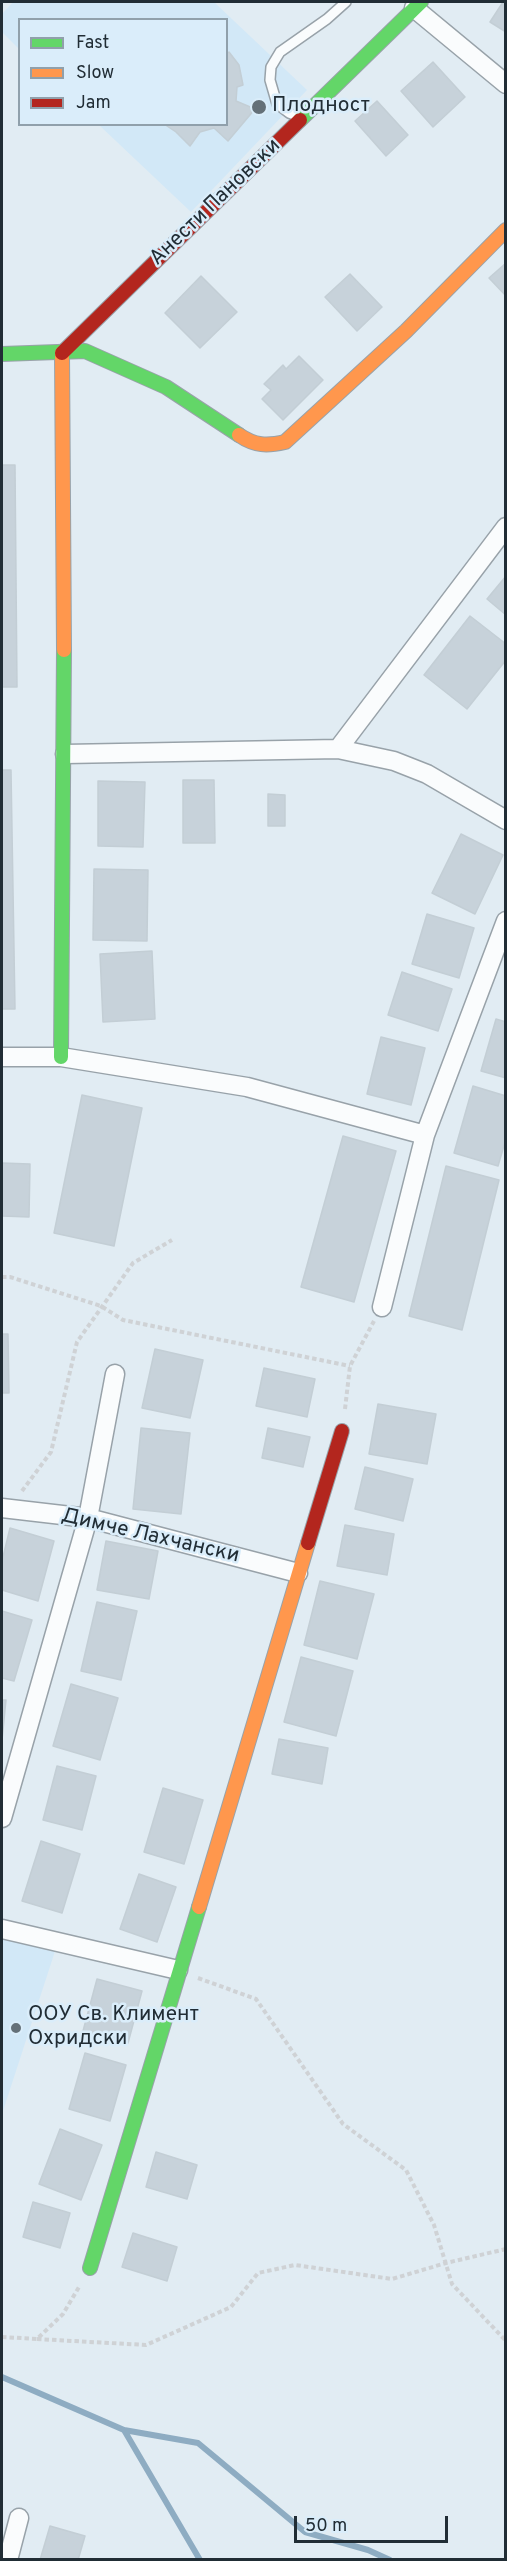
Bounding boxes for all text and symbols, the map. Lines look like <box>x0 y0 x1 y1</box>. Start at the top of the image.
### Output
legend <box>18 18 228 126</box>
text: Fast <box>76 32 109 55</box>
text: Slow <box>76 62 114 85</box>
text: Jam <box>76 92 111 115</box>
place label: Плодност <box>272 94 370 120</box>
marker: Плодност <box>250 98 268 116</box>
street label: Анести Пановски <box>145 134 287 272</box>
street label: Димче Лахчански <box>58 1504 242 1570</box>
place label: ООУ Св. Климент Охридски <box>28 2003 199 2053</box>
marker: ООУ Св. Климент Охридски <box>9 2021 23 2035</box>
scale bar <box>297 2504 452 2542</box>
text: 50 m <box>305 2515 347 2538</box>

